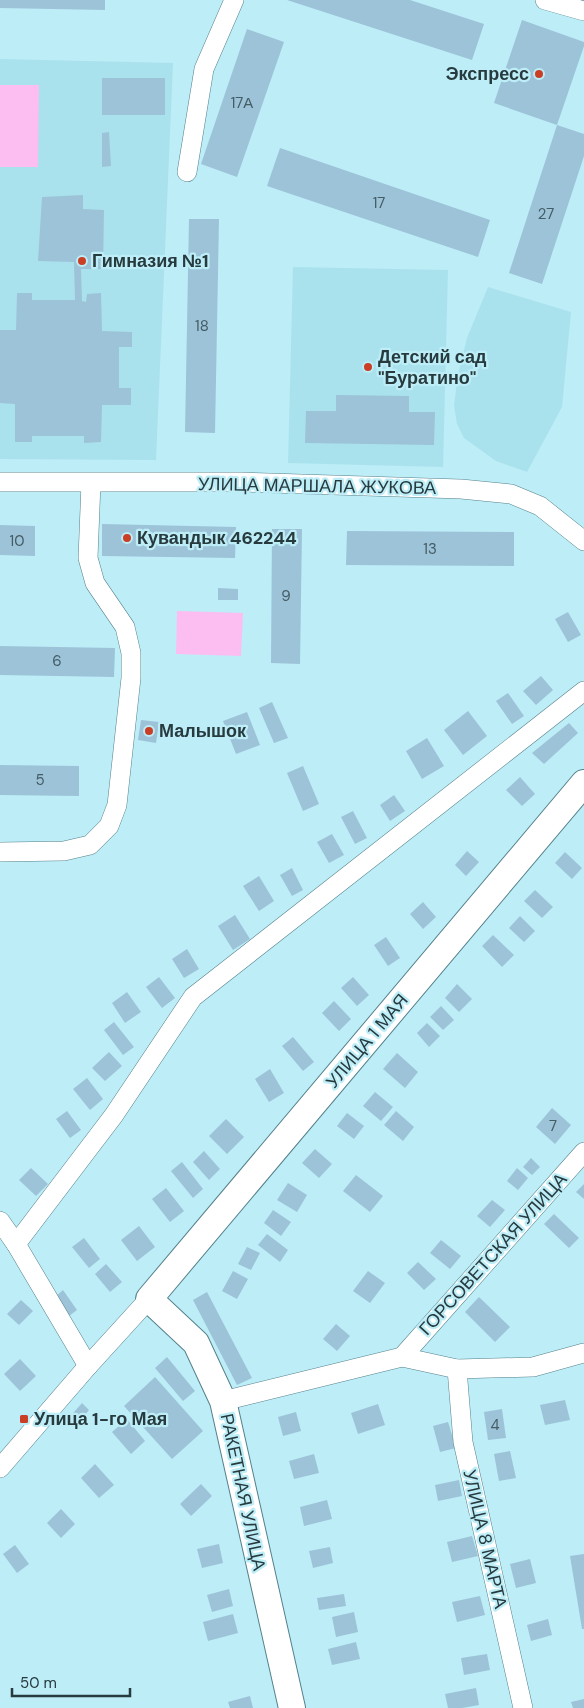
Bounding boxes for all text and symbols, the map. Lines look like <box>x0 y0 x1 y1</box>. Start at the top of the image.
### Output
place label: Экспресс <box>446 62 529 86</box>
marker: Экспресс <box>533 68 545 80</box>
house number: 17А <box>231 93 253 113</box>
house number: 17 <box>373 193 385 213</box>
house number: 27 <box>538 204 554 224</box>
place label: Гимназия №1 <box>92 249 209 273</box>
marker: Гимназия №1 <box>76 255 88 267</box>
house number: 18 <box>195 316 209 336</box>
place label: Детский сад "Буратино" <box>378 345 487 390</box>
marker: Детский сад "Буратино" <box>362 361 374 373</box>
street label: УЛИЦА МАРШАЛА ЖУКОВА <box>198 472 436 500</box>
place label: Кувандык 462244 <box>137 526 297 550</box>
house number: 10 <box>10 531 24 551</box>
marker: Кувандык 462244 <box>121 532 133 544</box>
house number: 13 <box>423 539 437 559</box>
house number: 9 <box>281 586 291 606</box>
house number: 6 <box>52 651 62 671</box>
place label: Малышок <box>159 719 247 743</box>
marker: Малышок <box>143 725 155 737</box>
house number: 5 <box>35 770 45 790</box>
street label: УЛИЦА 1 МАЯ <box>320 989 414 1093</box>
house number: 7 <box>549 1116 557 1136</box>
street label: ГОРСОВЕТСКАЯ УЛИЦА <box>414 1168 572 1340</box>
place label: Улица 1-го Мая <box>34 1407 167 1431</box>
street label: РАКЕТНАЯ УЛИЦА <box>215 1411 271 1573</box>
marker: Улица 1-го Мая <box>18 1413 30 1425</box>
house number: 4 <box>490 1415 500 1435</box>
street label: УЛИЦА 8 МАРТА <box>457 1467 513 1611</box>
scale bar <box>12 1666 130 1698</box>
text: 50 m <box>20 1673 57 1693</box>

